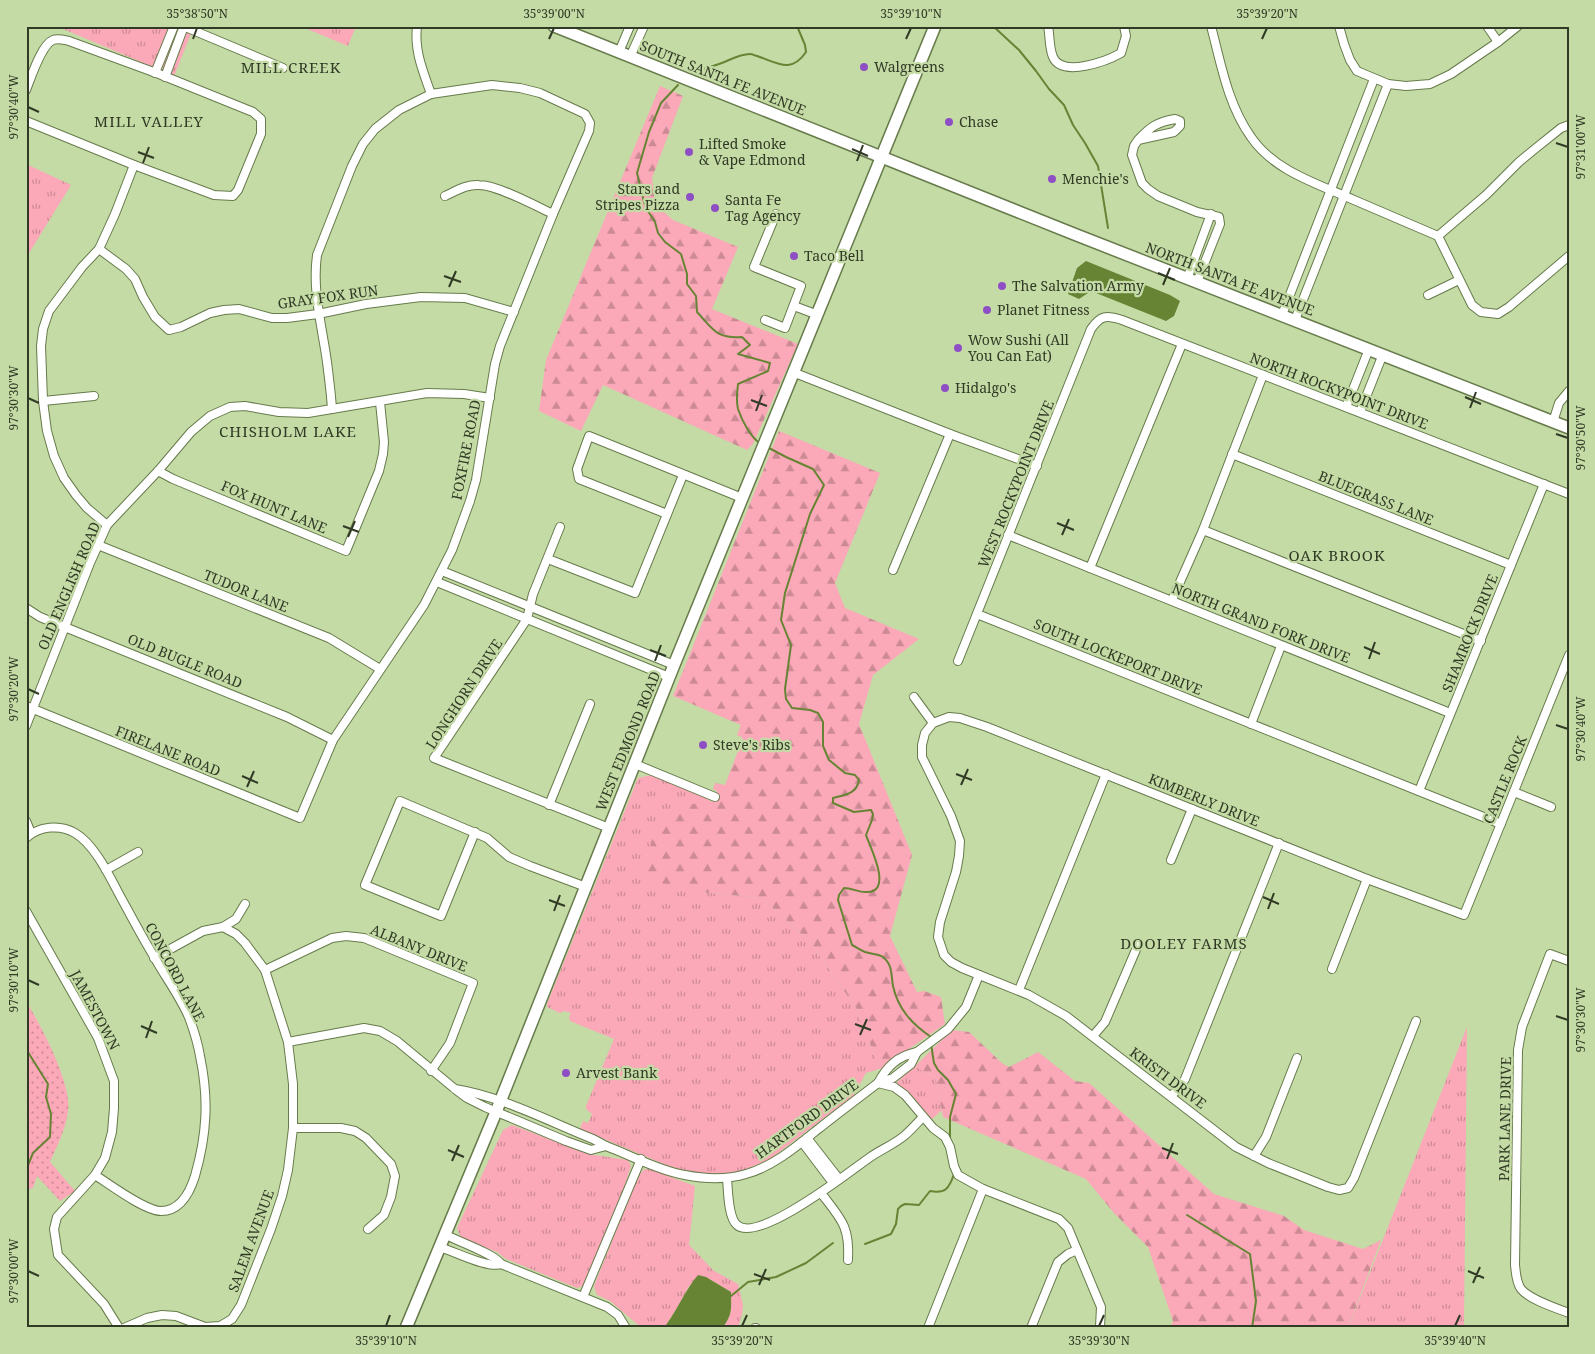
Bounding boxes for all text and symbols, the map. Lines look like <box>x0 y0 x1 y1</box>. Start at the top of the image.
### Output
text: 35°38'50"N <box>166 5 228 22</box>
text: 35°39'00"N <box>523 5 585 22</box>
text: 35°39'10"N <box>880 5 942 22</box>
text: 35°39'20"N <box>1236 5 1298 22</box>
street label: SOUTH SANTA FE AVENUE <box>637 35 809 120</box>
district label: MILL CREEK <box>241 57 341 77</box>
place label: Walgreens <box>874 57 944 76</box>
marker: Walgreens <box>858 61 870 73</box>
text: 97°30'40"W <box>5 74 22 140</box>
district label: MILL VALLEY <box>94 111 204 131</box>
place label: Chase <box>959 112 998 131</box>
text: 97°31'00"W <box>1572 114 1589 180</box>
marker: Chase <box>943 116 955 128</box>
place label: Lifted Smoke & Vape Edmond <box>699 134 806 169</box>
marker: Lifted Smoke & Vape Edmond <box>683 146 695 158</box>
place label: Menchie's <box>1062 169 1129 188</box>
marker: Menchie's <box>1046 173 1058 185</box>
place label: Stars and Stripes Pizza <box>595 179 680 214</box>
place label: Santa Fe Tag Agency <box>725 190 801 225</box>
marker: Stars and Stripes Pizza <box>684 191 696 203</box>
marker: Santa Fe Tag Agency <box>709 202 721 214</box>
street label: NORTH SANTA FE AVENUE <box>1143 238 1318 320</box>
place label: Taco Bell <box>804 246 865 265</box>
marker: Taco Bell <box>788 250 800 262</box>
place label: The Salvation Army <box>1012 276 1144 295</box>
street label: GRAY FOX RUN <box>276 280 380 313</box>
marker: The Salvation Army <box>996 280 1008 292</box>
place label: Planet Fitness <box>997 300 1090 319</box>
marker: Planet Fitness <box>981 304 993 316</box>
place label: Wow Sushi (All You Can Eat) <box>967 330 1069 365</box>
marker: Wow Sushi (All You Can Eat) <box>952 342 964 354</box>
street label: NORTH ROCKYPOINT DRIVE <box>1247 348 1431 433</box>
text: 97°30'30"W <box>5 365 22 431</box>
place label: Hidalgo's <box>955 378 1016 397</box>
marker: Hidalgo's <box>939 382 951 394</box>
street label: WEST ROCKYPOINT DRIVE <box>973 397 1058 570</box>
street label: FOXFIRE ROAD <box>446 398 485 502</box>
text: 97°30'50"W <box>1572 405 1589 471</box>
district label: CHISHOLM LAKE <box>219 421 357 441</box>
street label: BLUEGRASS LANE <box>1316 466 1437 529</box>
street label: FOX HUNT LANE <box>218 476 330 538</box>
street label: OLD ENGLISH ROAD <box>33 519 104 653</box>
district label: OAK BROOK <box>1289 545 1385 565</box>
street label: TUDOR LANE <box>201 565 292 616</box>
street label: SHAMROCK DRIVE <box>1437 571 1502 695</box>
street label: NORTH GRAND FORK DRIVE <box>1169 578 1353 667</box>
street label: SOUTH LOCKEPORT DRIVE <box>1031 614 1206 699</box>
street label: OLD BUGLE ROAD <box>125 629 245 692</box>
street label: LONGHORN DRIVE <box>421 635 506 752</box>
text: 97°30'20"W <box>5 656 22 722</box>
street label: WEST EDMOND ROAD <box>591 668 664 813</box>
text: 97°30'40"W <box>1572 696 1589 762</box>
street label: FIRELANE ROAD <box>113 721 224 780</box>
street label: CASTLE ROCK <box>1478 733 1531 827</box>
place label: Steve's Ribs <box>713 735 790 754</box>
marker: Steve's Ribs <box>697 739 709 751</box>
street label: KIMBERLY DRIVE <box>1146 769 1263 831</box>
street label: CONCORD LANE <box>141 919 210 1025</box>
street label: ALBANY DRIVE <box>368 919 471 976</box>
district label: DOOLEY FARMS <box>1120 933 1248 953</box>
text: 97°30'10"W <box>5 947 22 1013</box>
street label: JAMESTOWN <box>66 966 125 1053</box>
text: 97°30'30"W <box>1572 987 1589 1053</box>
street label: KRISTI DRIVE <box>1126 1042 1211 1113</box>
street label: PARK LANE DRIVE <box>1494 1056 1515 1181</box>
place label: Arvest Bank <box>576 1063 658 1082</box>
marker: Arvest Bank <box>560 1067 572 1079</box>
street label: HARTFORD DRIVE <box>751 1075 862 1162</box>
street label: SALEM AVENUE <box>223 1187 278 1295</box>
text: 97°30'00"W <box>5 1238 22 1304</box>
text: 35°39'10"N <box>355 1332 417 1349</box>
text: 35°39'20"N <box>711 1332 773 1349</box>
text: 35°39'30"N <box>1068 1332 1130 1349</box>
text: 35°39'40"N <box>1424 1332 1486 1349</box>

